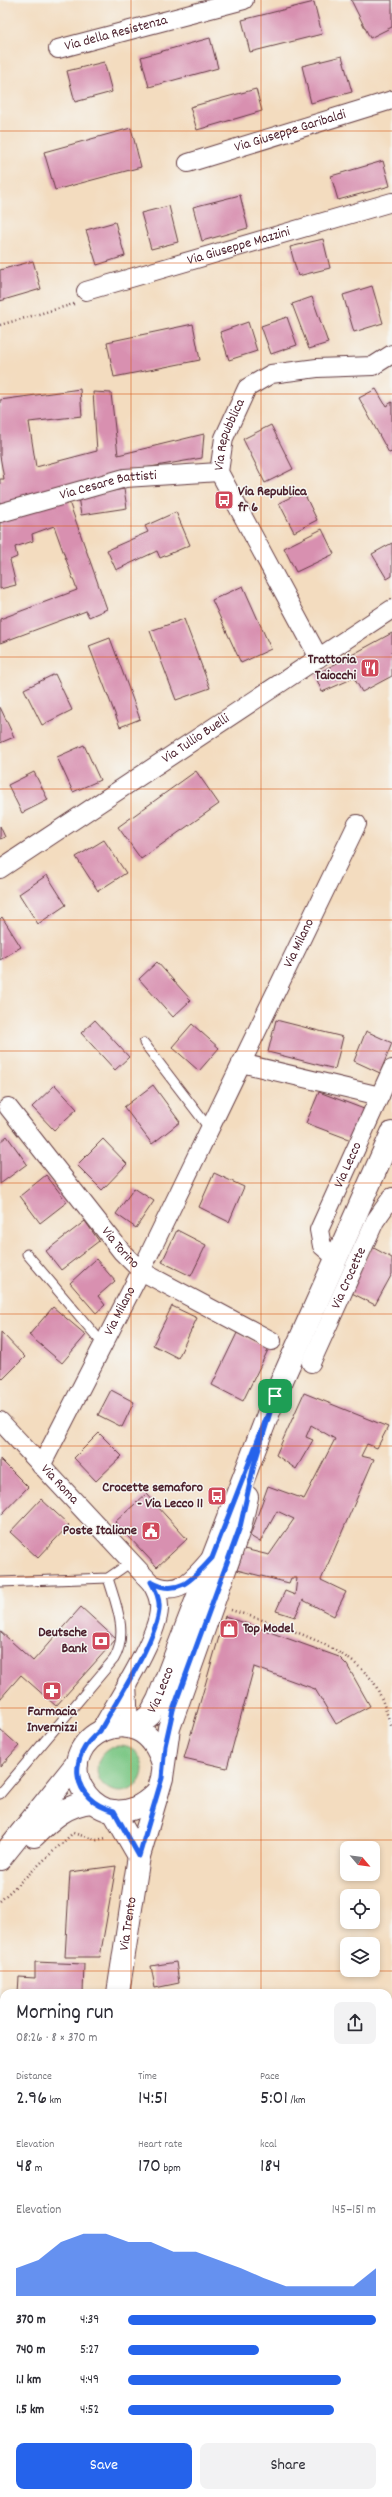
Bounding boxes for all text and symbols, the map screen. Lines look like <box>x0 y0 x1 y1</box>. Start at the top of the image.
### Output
street label: Via della Resistenza <box>63 11 170 57</box>
street label: Via Giuseppe Garibaldi <box>232 105 349 158</box>
street label: Via Giuseppe Mazzini <box>185 222 293 271</box>
street label: Via Repubblica <box>209 395 251 472</box>
street label: Via Cesare Battisti <box>57 466 158 506</box>
place label: Via Republica fr 6 <box>237 482 308 518</box>
bus stop icon: Via Republica fr 6 <box>213 489 235 511</box>
place label: Trattoria Taiocchi <box>308 650 357 686</box>
restaurant icon: Trattoria Taiocchi <box>359 657 381 679</box>
street label: Via Tullio Buelli <box>158 709 234 769</box>
street label: Via Milano <box>279 915 320 971</box>
street label: Via Lecco <box>329 1139 368 1191</box>
street label: Via Torino <box>96 1223 144 1274</box>
street label: Via Crocette <box>327 1244 372 1312</box>
street label: Via Milano <box>100 1283 141 1339</box>
pin <box>258 1379 292 1413</box>
icon: arrive <box>264 1385 286 1407</box>
street label: Via Roma <box>36 1460 83 1509</box>
place label: Crocette semaforo - Via Lecco 11 <box>102 1478 203 1514</box>
bus stop icon: Crocette semaforo - Via Lecco 11 <box>206 1485 228 1507</box>
public building icon: Poste Italiane <box>140 1520 162 1542</box>
place label: Poste Italiane <box>63 1521 137 1541</box>
shop icon: Top Model <box>218 1618 240 1640</box>
place label: Top Model <box>243 1619 294 1639</box>
place label: Deutsche Bank <box>38 1623 87 1659</box>
bank icon: Deutsche Bank <box>90 1630 112 1652</box>
street label: Via Lecco <box>143 1664 180 1717</box>
pharmacy icon: Farmacia Invernizzi <box>41 1680 63 1702</box>
place label: Farmacia Invernizzi <box>27 1702 78 1738</box>
north arrow <box>340 1841 380 1881</box>
map controls <box>340 1841 380 1977</box>
button: locate <box>340 1889 380 1929</box>
street label: Via Trento <box>115 1896 143 1952</box>
button: layers <box>340 1937 380 1977</box>
text: Morning run <box>16 1998 114 2029</box>
button: share <box>334 2002 376 2044</box>
text: 08:26 · 8 × 370 m <box>16 2029 97 2048</box>
text: Distance <box>16 2069 52 2085</box>
text: Time <box>138 2069 157 2085</box>
text: Pace <box>260 2069 279 2085</box>
text: 2.96 <box>16 2085 47 2113</box>
text: 14:51 <box>138 2085 168 2113</box>
text: 5:01 <box>260 2085 288 2113</box>
text: km <box>47 2093 62 2109</box>
text: /km <box>288 2093 306 2109</box>
text: Elevation <box>16 2137 54 2153</box>
text: Heart rate <box>138 2137 182 2153</box>
text: kcal <box>260 2137 277 2153</box>
text: 48 <box>16 2153 32 2181</box>
text: 170 <box>138 2153 161 2181</box>
text: 184 <box>260 2153 281 2181</box>
text: m <box>32 2161 42 2177</box>
text: bpm <box>161 2161 181 2177</box>
text: Elevation <box>16 2201 61 2220</box>
text: 145–151 m <box>332 2201 376 2220</box>
text: 370 m <box>16 2311 46 2330</box>
text: 4:39 <box>80 2311 99 2330</box>
text: 740 m <box>16 2341 45 2360</box>
text: 5:27 <box>80 2341 99 2360</box>
text: 1.1 km <box>16 2371 41 2390</box>
text: 4:49 <box>80 2371 99 2390</box>
text: 1.5 km <box>16 2401 44 2420</box>
text: 4:52 <box>80 2401 99 2420</box>
button: Save <box>16 2443 192 2489</box>
button: Share <box>200 2443 376 2489</box>

